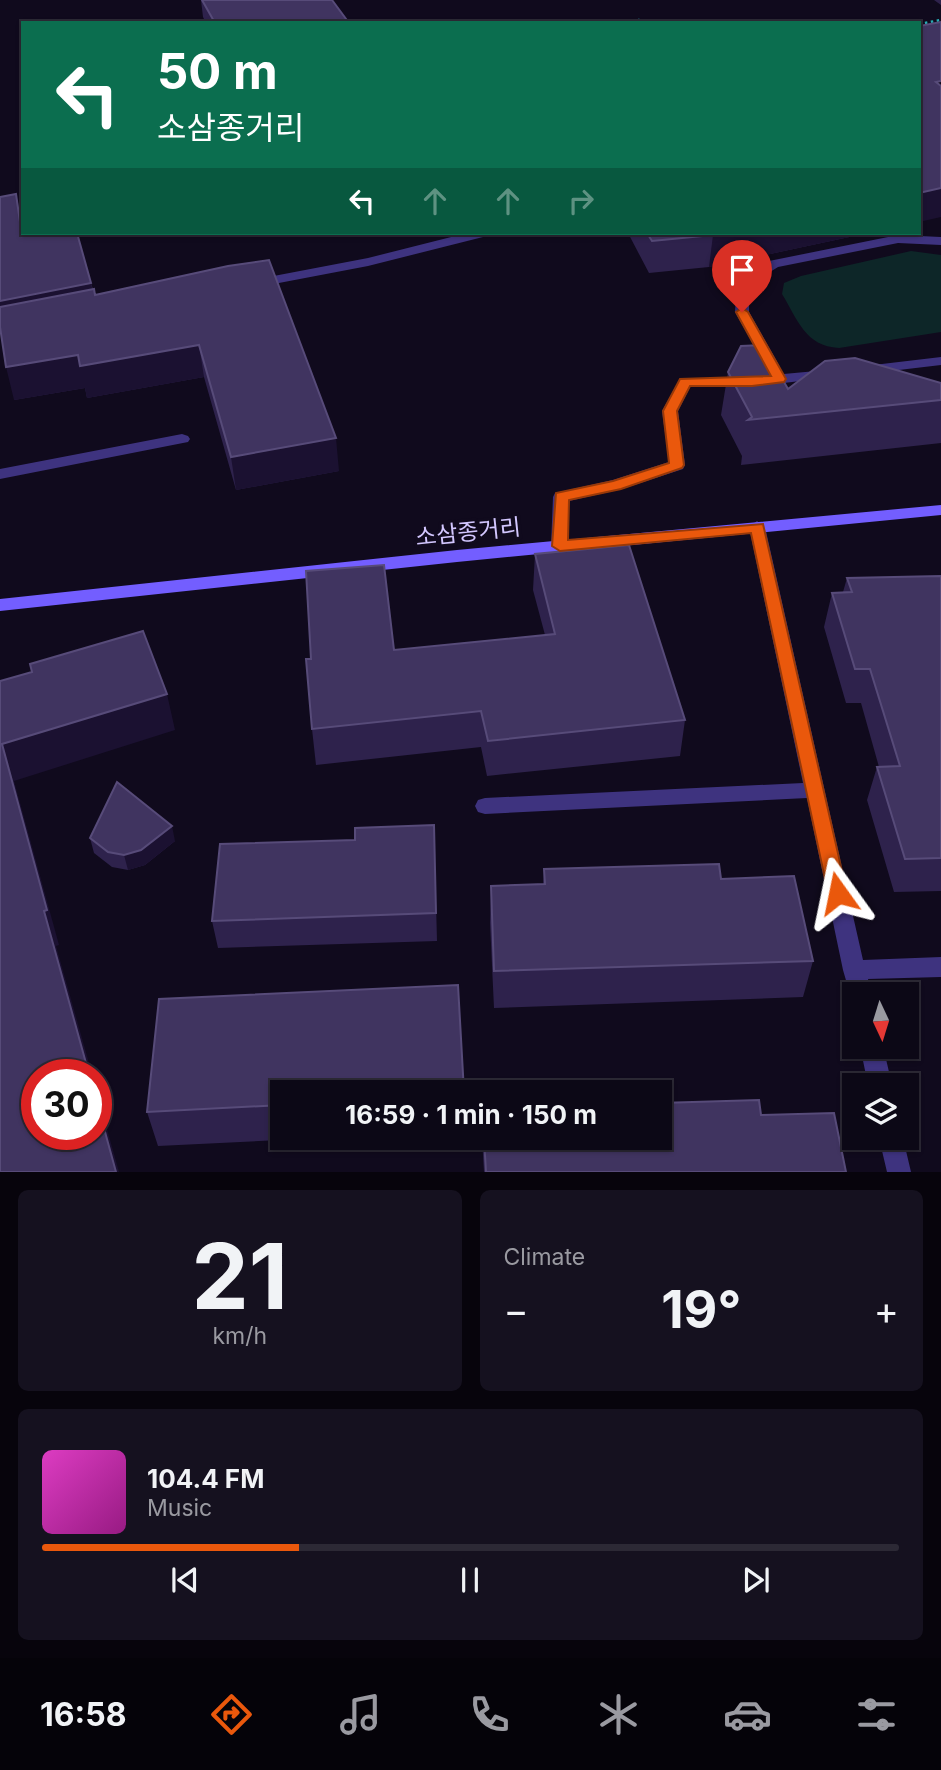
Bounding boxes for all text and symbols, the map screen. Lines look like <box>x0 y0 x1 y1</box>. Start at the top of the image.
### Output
text: 50 m <box>157 42 278 101</box>
icon: left <box>42 49 133 140</box>
text: 소삼종거리 <box>157 108 304 147</box>
icon: left <box>343 182 381 220</box>
icon: ahead <box>416 182 454 220</box>
icon: ahead <box>489 182 527 220</box>
icon: right <box>562 182 600 220</box>
pin <box>712 240 772 312</box>
icon: arrive <box>723 251 761 289</box>
street label: 소삼종거리 <box>414 513 522 551</box>
position arrow <box>801 856 875 930</box>
north arrow <box>842 982 919 1059</box>
map controls <box>842 982 919 1150</box>
speed limit sign: 30 <box>21 1059 112 1150</box>
button: layers <box>842 1073 919 1150</box>
text: 16:59 · 1 min · 150 m <box>345 1099 597 1130</box>
text: 21 <box>191 1221 288 1331</box>
text: Climate <box>504 1243 585 1271</box>
text: 19° <box>661 1278 741 1341</box>
text: − <box>504 1287 529 1333</box>
text: + <box>874 1287 899 1333</box>
text: km/h <box>212 1322 267 1350</box>
text: 104.4 FM <box>147 1463 264 1494</box>
text: Music <box>147 1494 212 1522</box>
icon: previous <box>166 1561 204 1599</box>
icon: pause <box>451 1561 489 1599</box>
icon: next <box>737 1561 775 1599</box>
icon: directions <box>207 1690 256 1739</box>
icon: music <box>336 1690 385 1739</box>
icon: phone <box>465 1690 514 1739</box>
icon: climate <box>594 1690 643 1739</box>
icon: car <box>723 1690 772 1739</box>
icon: filters <box>852 1690 901 1739</box>
text: 16:58 <box>40 1695 127 1734</box>

